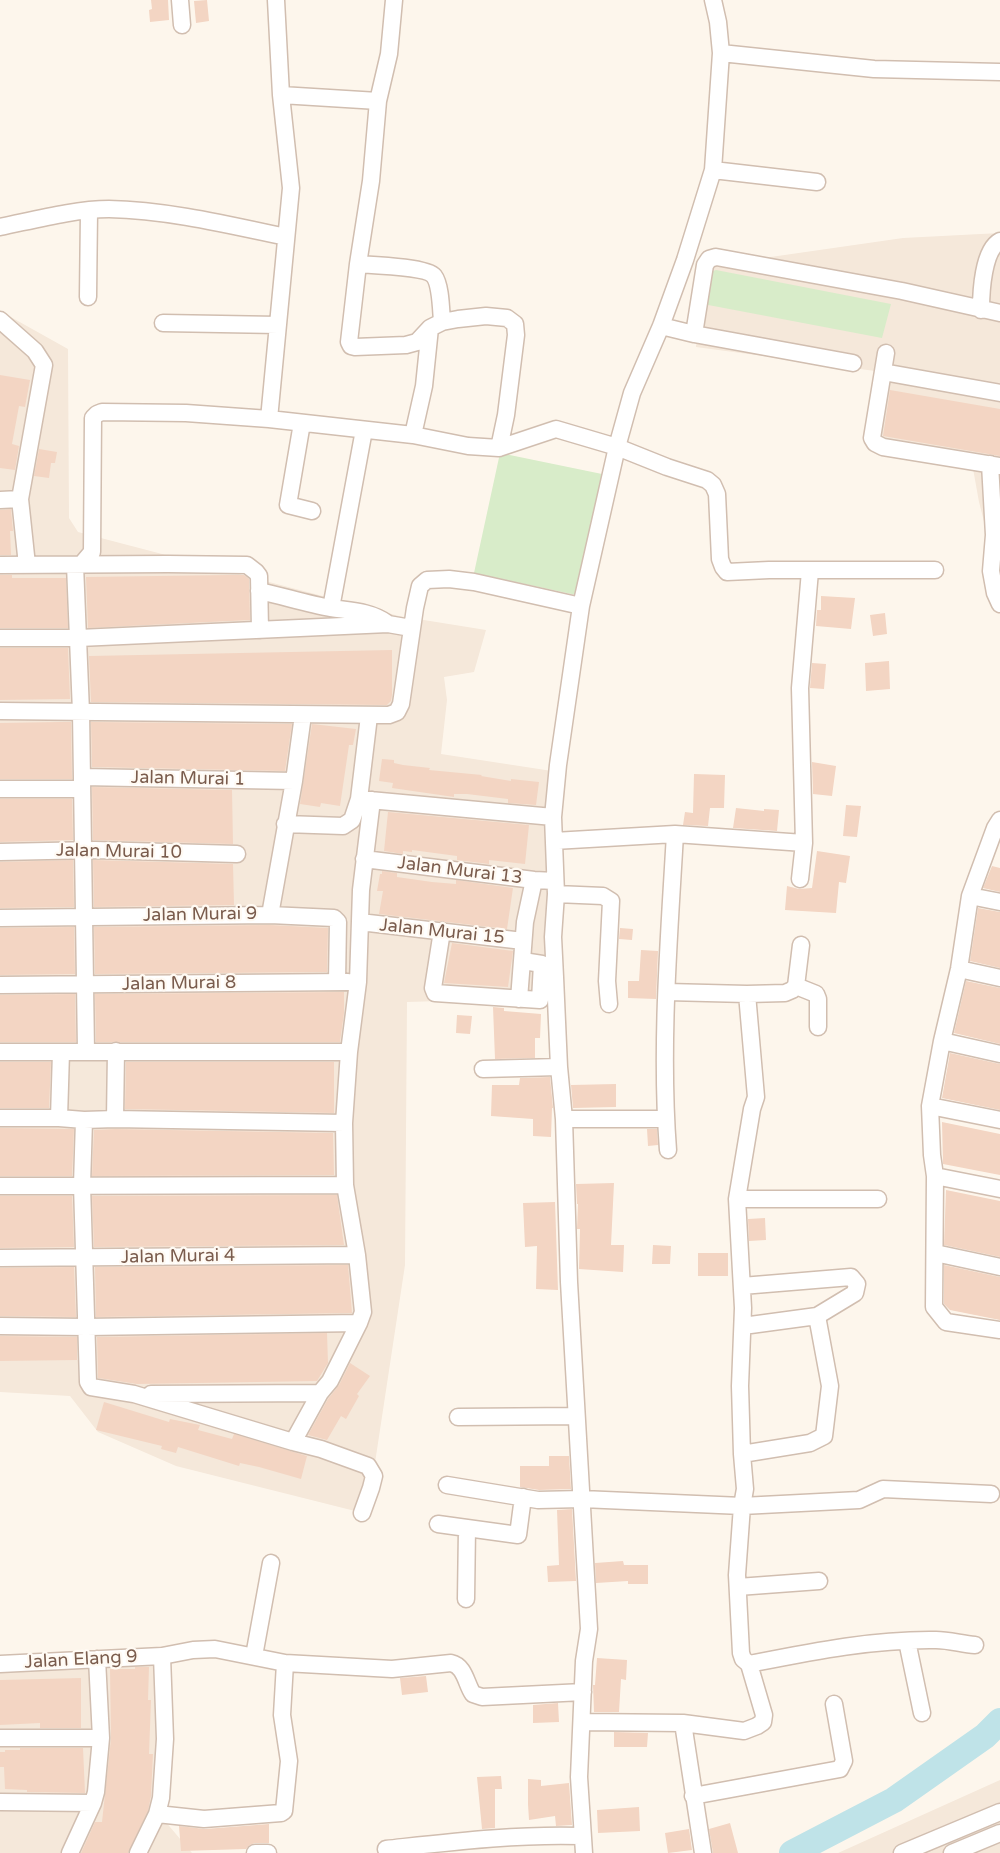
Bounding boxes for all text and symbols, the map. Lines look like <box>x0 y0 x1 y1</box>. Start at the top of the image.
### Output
street label: Jalan Murai 1 <box>131 767 245 791</box>
street label: Jalan Murai 10 <box>56 840 182 864</box>
street label: Jalan Murai 13 <box>396 853 524 889</box>
street label: Jalan Murai 9 <box>143 903 257 927</box>
street label: Jalan Murai 15 <box>378 915 506 949</box>
street label: Jalan Murai 8 <box>122 972 236 996</box>
street label: Jalan Murai 4 <box>121 1245 235 1269</box>
street label: Jalan Elang 9 <box>24 1646 138 1674</box>

